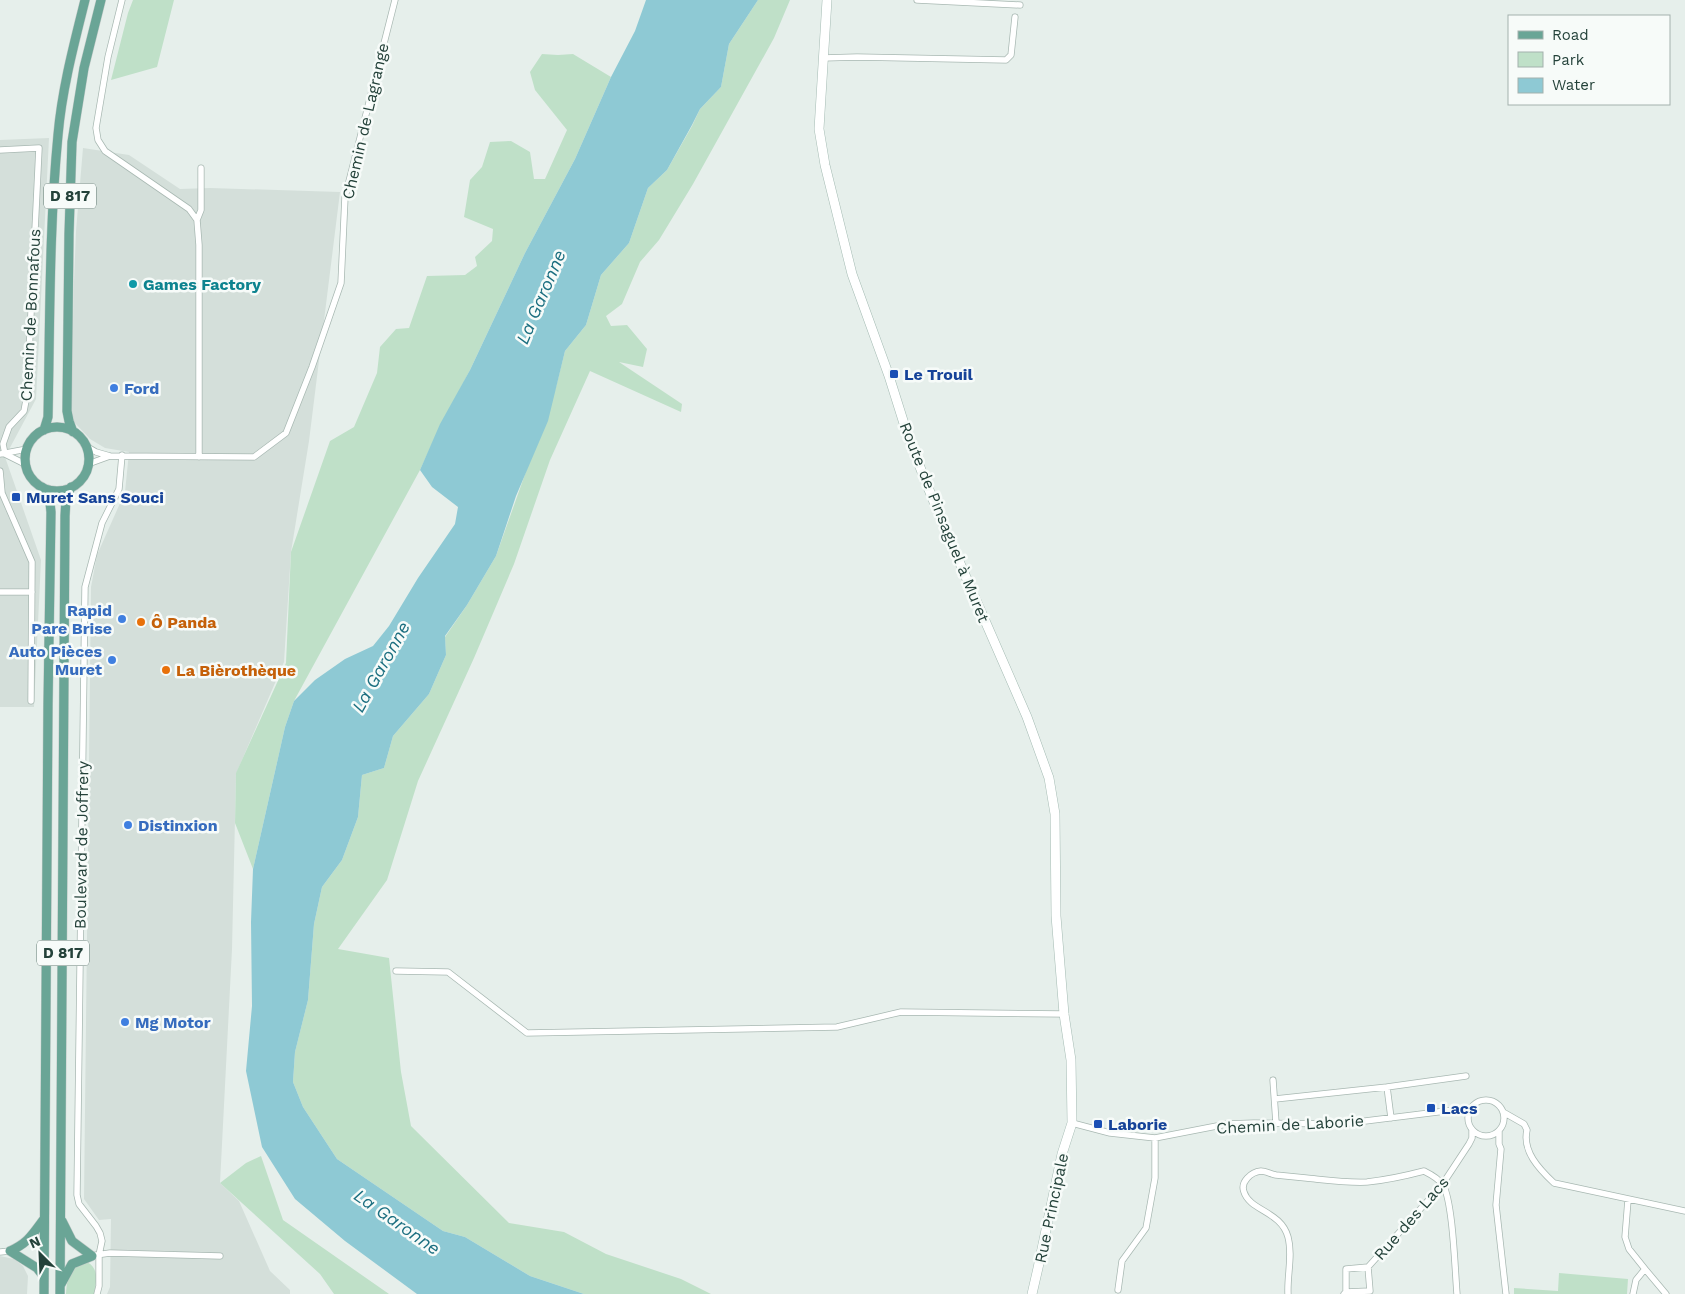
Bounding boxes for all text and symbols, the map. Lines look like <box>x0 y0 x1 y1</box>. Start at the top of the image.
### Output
legend <box>1508 15 1670 105</box>
text: Road <box>1552 26 1589 44</box>
street label: Chemin de Lagrange <box>338 41 393 201</box>
text: Park <box>1552 51 1585 69</box>
text: Water <box>1552 76 1595 94</box>
road number: D 817 <box>44 184 96 208</box>
street label: Chemin de Bonnafous <box>16 228 45 402</box>
water label: La Garonne <box>511 247 570 347</box>
place label: Games Factory <box>143 275 262 294</box>
marker: Games Factory <box>127 278 139 290</box>
place label: Le Trouil <box>904 365 973 384</box>
marker: Le Trouil <box>888 368 900 380</box>
place label: Ford <box>124 379 159 398</box>
marker: Ford <box>108 382 120 394</box>
street label: Route de Pinsaguel à Muret <box>896 419 994 625</box>
place label: Muret Sans Souci <box>26 488 164 507</box>
marker: Muret Sans Souci <box>10 491 22 503</box>
place label: Rapid Pare Brise <box>31 601 112 638</box>
marker: Rapid Pare Brise <box>116 613 128 625</box>
place label: Ô Panda <box>151 613 217 632</box>
marker: Ô Panda <box>135 616 147 628</box>
water label: La Garonne <box>347 618 414 716</box>
place label: Auto Pièces Muret <box>9 642 102 679</box>
marker: Auto Pièces Muret <box>106 654 118 666</box>
place label: La Bièrothèque <box>176 661 296 680</box>
marker: La Bièrothèque <box>160 664 172 676</box>
street label: Boulevard de Joffrery <box>71 760 92 929</box>
place label: Distinxion <box>138 816 218 835</box>
marker: Distinxion <box>122 819 134 831</box>
road number: D 817 <box>37 940 89 966</box>
place label: Mg Motor <box>135 1013 211 1032</box>
marker: Mg Motor <box>119 1016 131 1028</box>
place label: Lacs <box>1441 1099 1478 1118</box>
marker: Lacs <box>1425 1102 1437 1114</box>
street label: Chemin de Laborie <box>1216 1111 1364 1138</box>
place label: Laborie <box>1108 1115 1167 1134</box>
marker: Laborie <box>1092 1118 1104 1130</box>
street label: Rue Principale <box>1031 1151 1072 1265</box>
street label: Rue des Lacs <box>1370 1173 1453 1264</box>
water label: La Garonne <box>350 1184 444 1259</box>
north arrow <box>15 1229 65 1279</box>
text: N <box>27 1233 43 1252</box>

